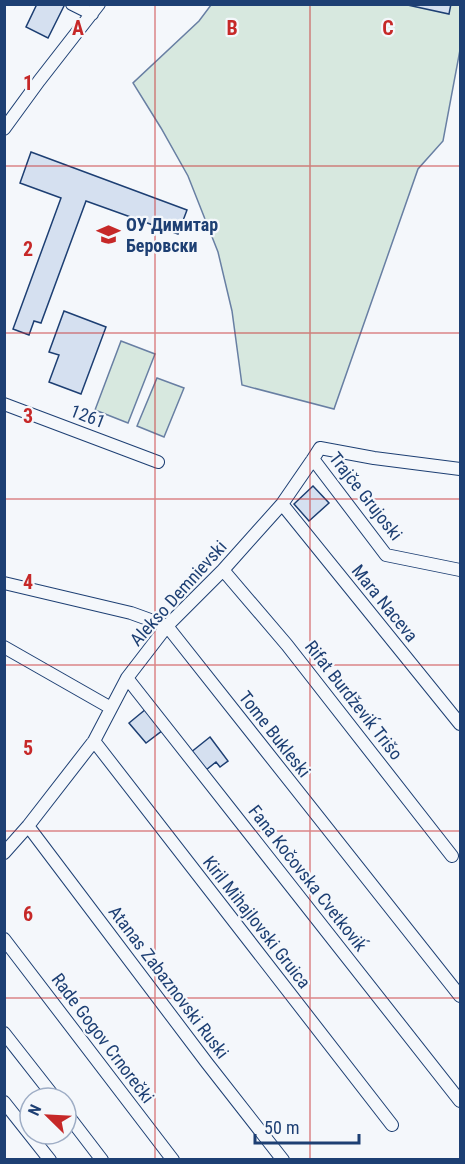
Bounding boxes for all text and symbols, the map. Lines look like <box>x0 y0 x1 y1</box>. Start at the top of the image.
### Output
text: A <box>72 16 84 40</box>
text: B <box>226 16 238 40</box>
text: C <box>382 16 394 40</box>
text: 1 <box>23 71 33 95</box>
place label: ОУ Димитар Беровски <box>126 214 218 256</box>
school or university icon: ОУ Димитар Беровски <box>95 221 121 247</box>
text: 2 <box>23 237 33 261</box>
street label: 1261 <box>68 400 108 432</box>
text: 3 <box>23 404 33 428</box>
street label: Trajče Grujoski <box>325 448 407 544</box>
street label: Alekso Demnievski <box>125 536 231 650</box>
street label: Mara Naceva <box>348 560 422 646</box>
text: 4 <box>23 570 33 594</box>
street label: Rifat Burdževiḱ Trišo <box>301 636 407 764</box>
street label: Tome Bukleski <box>235 687 315 781</box>
text: 5 <box>23 736 33 760</box>
street label: Fana Kočovska Cvetkoviḱ <box>244 801 372 955</box>
street label: Kiril Mihajlovski Gruica <box>199 852 315 992</box>
street label: Atanas Zabaznovski Ruski <box>105 901 233 1063</box>
text: 6 <box>23 902 33 926</box>
street label: Rade Gogov Crnorečki <box>47 969 159 1107</box>
north arrow <box>18 1086 78 1146</box>
text: N <box>24 1102 45 1118</box>
scale bar <box>255 1107 358 1145</box>
text: 50 m <box>264 1117 299 1138</box>

